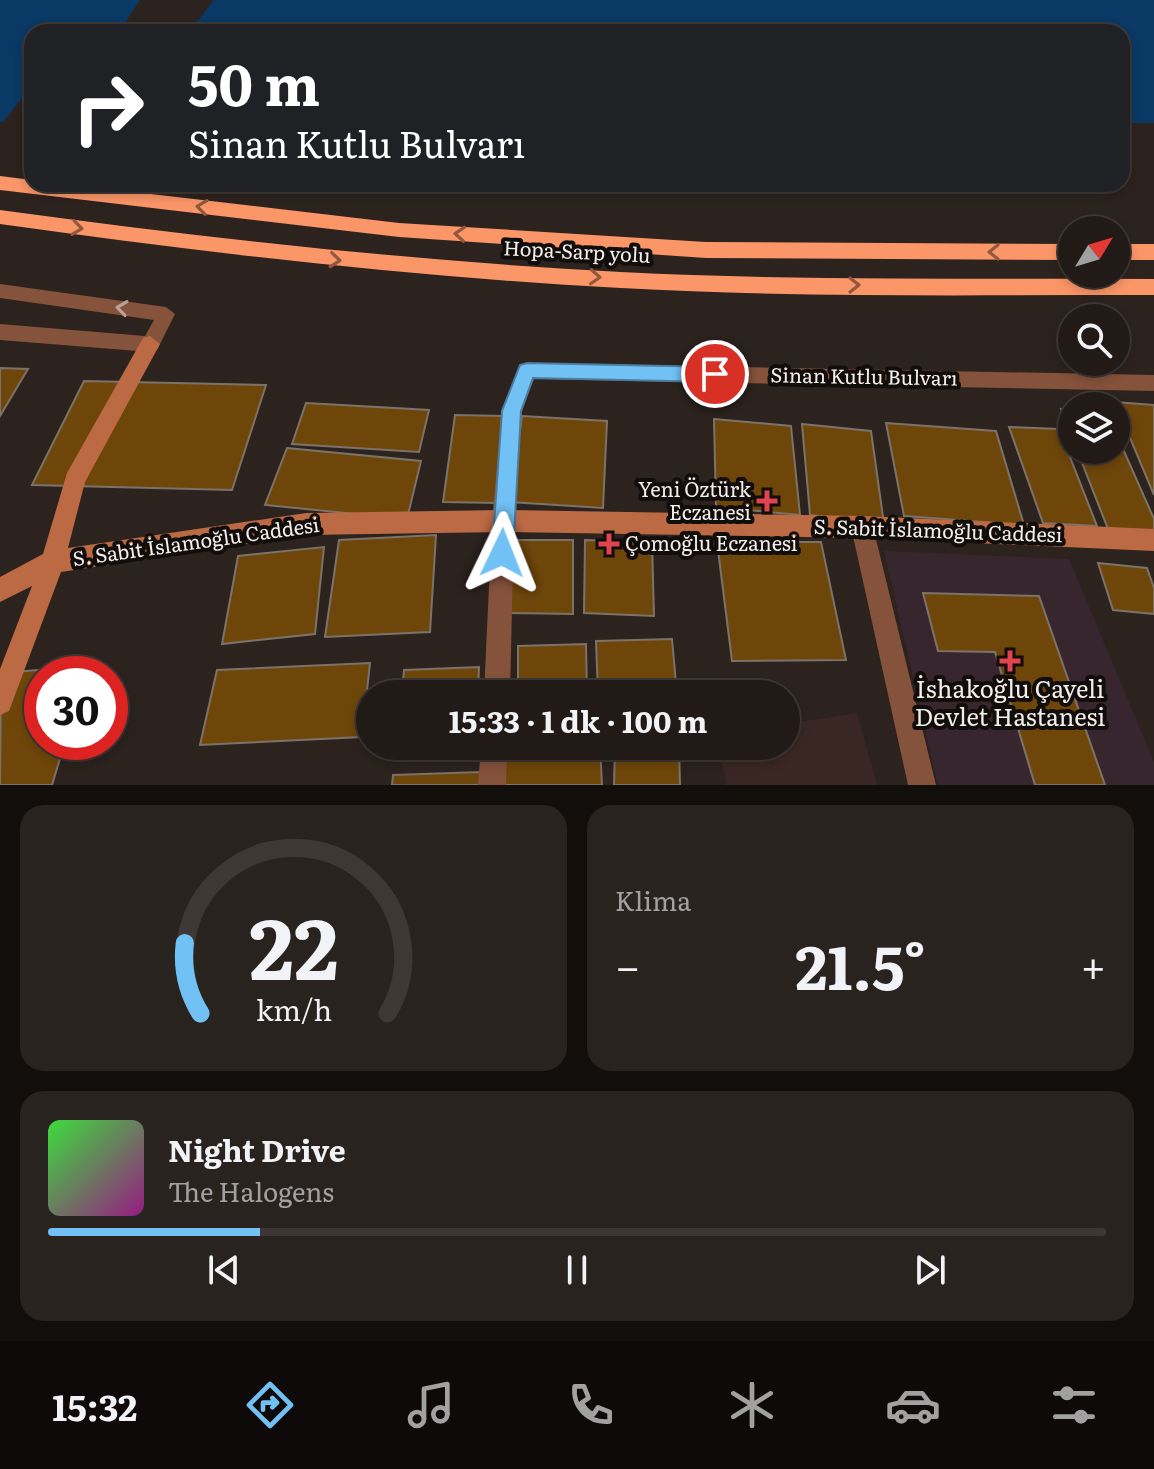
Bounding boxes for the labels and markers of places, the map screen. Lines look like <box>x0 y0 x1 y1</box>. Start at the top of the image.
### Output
pin <box>681 340 749 408</box>
place label: Yeni Öztürk Eczanesi <box>638 473 752 526</box>
marker: Yeni Öztürk Eczanesi <box>758 492 776 510</box>
place label: Çomoğlu Eczanesi <box>625 527 798 557</box>
marker: Çomoğlu Eczanesi <box>600 535 618 553</box>
marker: İshakoğlu Çayeli Devlet Hastanesi <box>999 650 1021 672</box>
place label: İshakoğlu Çayeli Devlet Hastanesi <box>915 670 1105 733</box>

